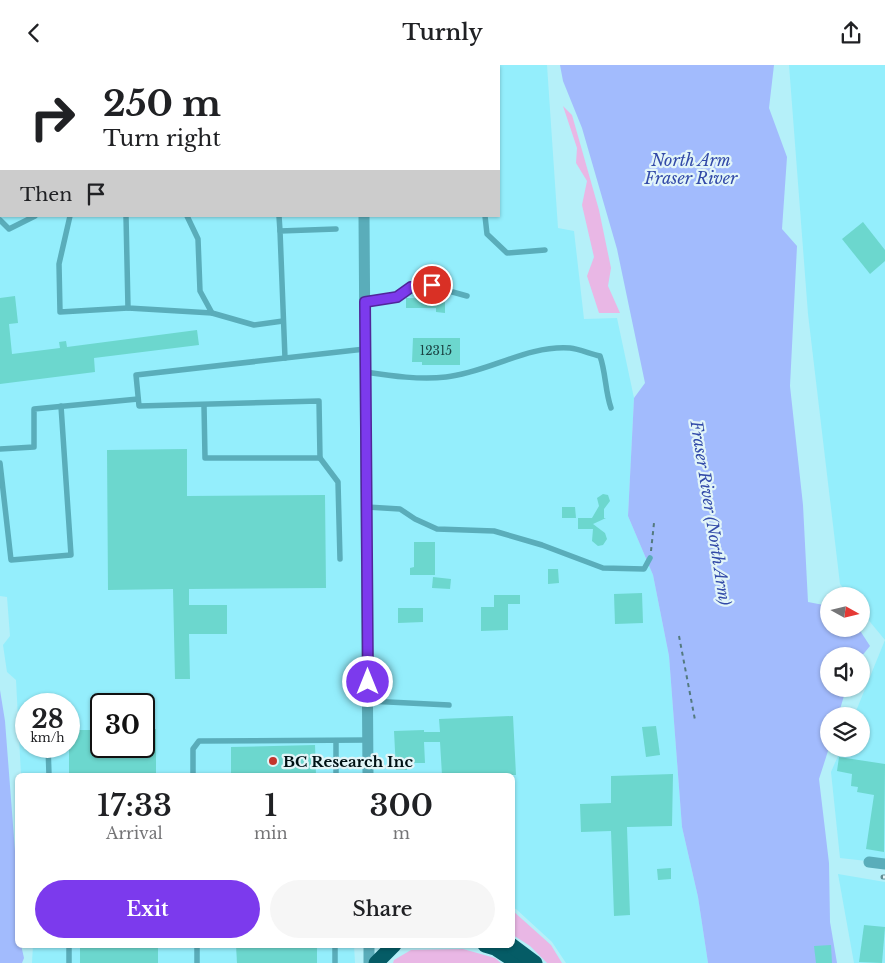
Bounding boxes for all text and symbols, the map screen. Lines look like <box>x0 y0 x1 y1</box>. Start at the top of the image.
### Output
icon: back <box>20 19 48 47</box>
text: Turnly <box>402 19 483 46</box>
icon: share <box>837 19 865 47</box>
text: 250 m <box>103 82 221 125</box>
icon: right <box>20 85 85 150</box>
text: Turn right <box>103 125 221 152</box>
water label: North Arm Fraser River <box>644 150 738 188</box>
icon: arrive <box>82 180 110 208</box>
text: Then <box>20 183 72 206</box>
pin <box>411 264 453 306</box>
icon: arrive <box>418 271 446 299</box>
house number: 12315 <box>420 343 452 358</box>
water label: Fraser River (North Arm) <box>686 418 735 607</box>
north arrow <box>820 587 870 637</box>
map controls <box>820 587 870 757</box>
button: sound <box>820 647 870 697</box>
position arrow <box>341 655 393 707</box>
speed limit sign: 30 <box>90 693 155 758</box>
text: 28 <box>31 704 64 735</box>
button: layers <box>820 707 870 757</box>
text: km/h <box>30 730 65 745</box>
place label: BC Research Inc <box>283 752 413 771</box>
marker: BC Research Inc <box>267 755 279 767</box>
text: 17:33 <box>97 787 172 824</box>
text: 1 <box>264 787 277 824</box>
text: 300 <box>370 787 433 824</box>
text: Arrival <box>106 823 163 843</box>
text: min <box>254 823 288 843</box>
text: m <box>393 823 410 843</box>
button: Exit <box>35 880 260 938</box>
button: Share <box>270 880 495 938</box>

